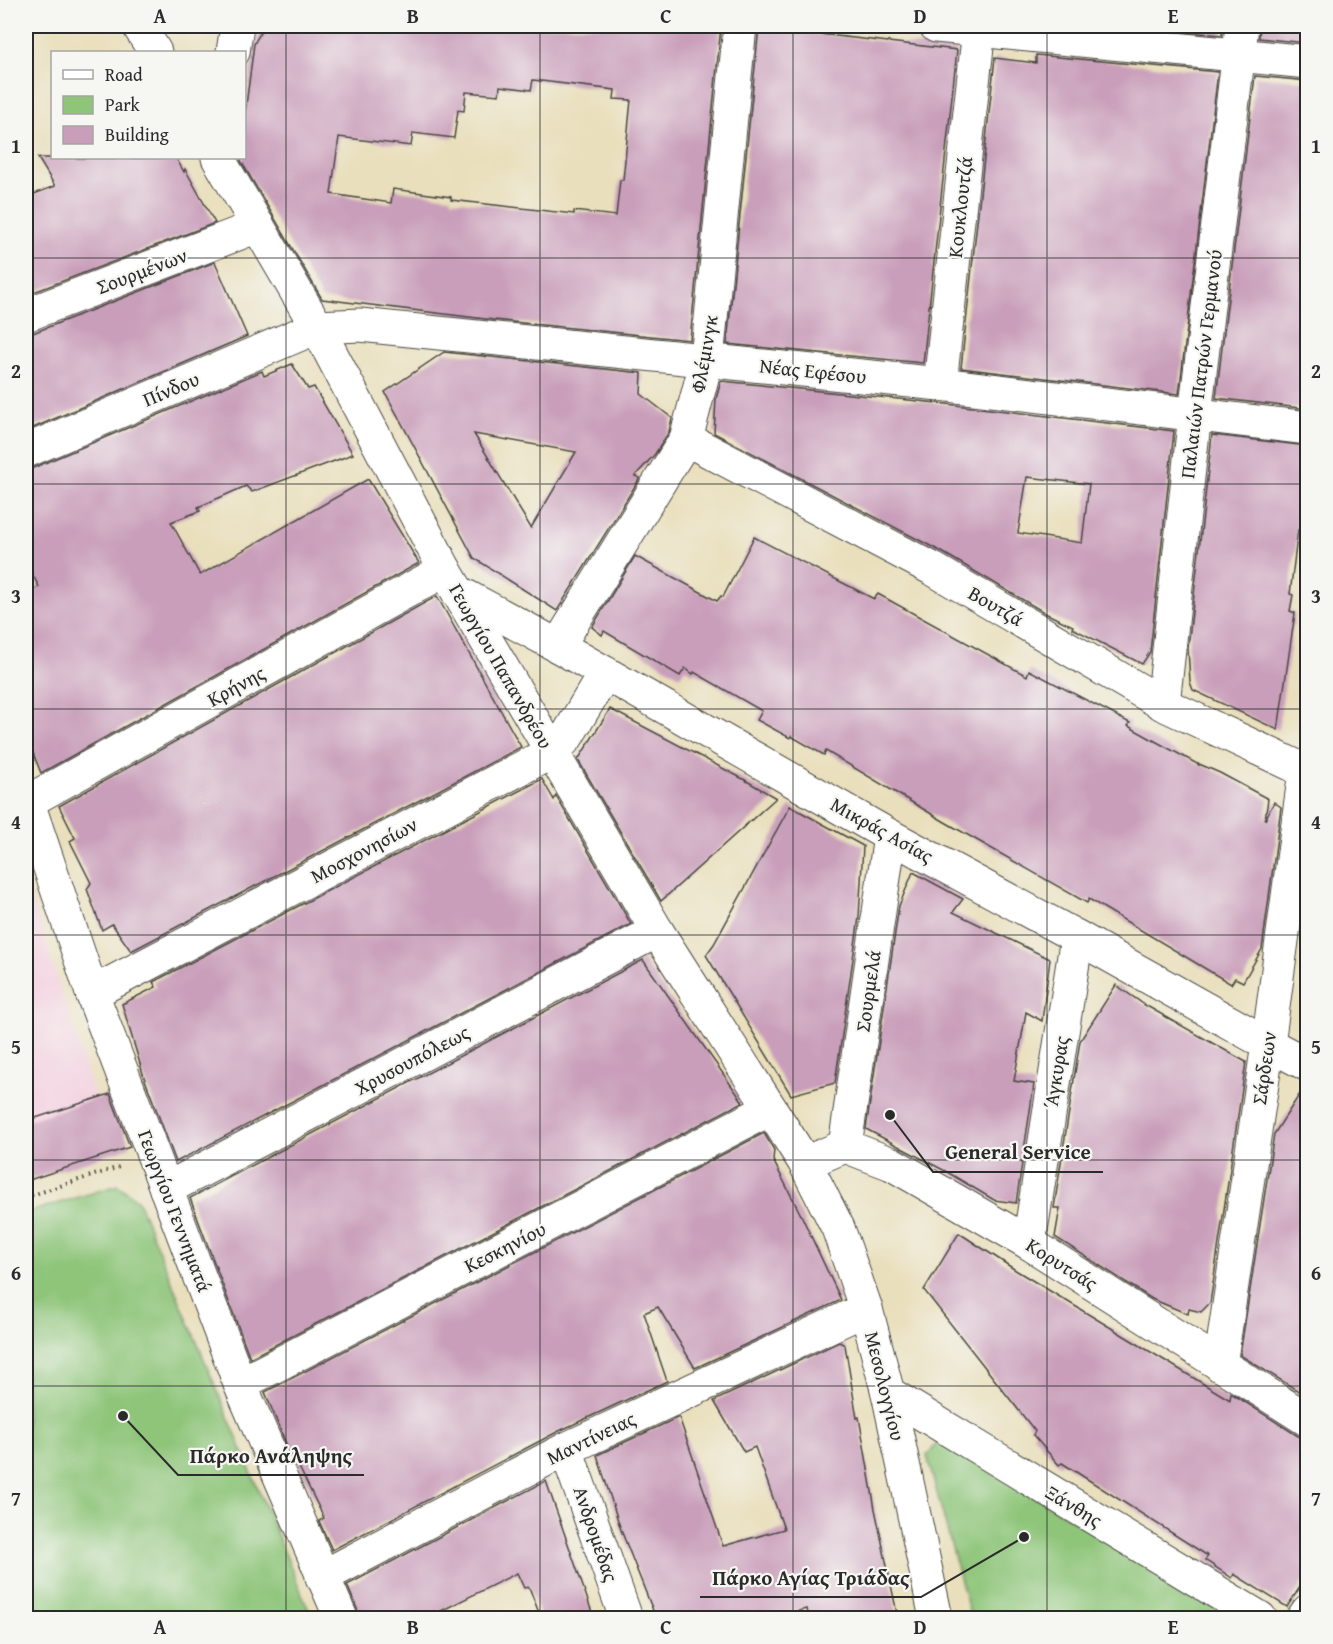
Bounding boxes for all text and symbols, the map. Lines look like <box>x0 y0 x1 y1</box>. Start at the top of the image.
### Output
text: A <box>154 1 167 30</box>
text: B <box>407 1 419 30</box>
text: C <box>660 1 672 30</box>
text: D <box>913 1 927 30</box>
text: E <box>1168 1 1179 30</box>
legend <box>51 51 246 159</box>
text: Road <box>105 61 143 88</box>
text: Park <box>105 91 141 118</box>
text: Building <box>105 121 169 148</box>
text: 1 <box>11 131 21 160</box>
text: 1 <box>1311 131 1321 160</box>
street label: Κουκλουτζά <box>940 155 979 259</box>
street label: Σουρμένων <box>92 240 191 301</box>
street label: Παλαιών Πατρών Γερμανού <box>1172 248 1229 480</box>
street label: Φλέμινγκ <box>682 312 725 395</box>
street label: Νέας Εφέσου <box>758 350 868 391</box>
text: 2 <box>11 356 21 385</box>
text: 2 <box>1311 356 1321 385</box>
street label: Πίνδου <box>138 364 204 413</box>
street label: Γεωργίου Παπανδρέου <box>442 578 561 754</box>
street label: Βουτζά <box>963 578 1029 633</box>
text: 3 <box>11 581 21 610</box>
text: 3 <box>1311 581 1321 610</box>
street label: Κρήνης <box>202 658 270 713</box>
street label: Μικράς Ασίας <box>826 789 939 870</box>
text: 4 <box>11 807 21 836</box>
text: 4 <box>1311 807 1321 836</box>
street label: Μοσχονησίων <box>305 809 423 890</box>
street label: Σουρμελά <box>847 948 888 1034</box>
street label: Χρυσουπόλεως <box>349 1017 475 1102</box>
street label: Σάρδεων <box>1244 1029 1283 1107</box>
text: 5 <box>11 1032 21 1061</box>
text: 5 <box>1311 1032 1321 1061</box>
street label: Άγκυρας <box>1035 1033 1076 1110</box>
street label: Γεωργίου Γεννηματά <box>131 1125 220 1296</box>
callout: General Service <box>933 1133 1103 1172</box>
text: General Service <box>945 1136 1091 1167</box>
street label: Κεσκηνίου <box>459 1214 551 1280</box>
street label: Κορυτσάς <box>1021 1230 1104 1297</box>
text: 6 <box>11 1258 21 1287</box>
text: 6 <box>1311 1258 1321 1287</box>
street label: Μεσολογγίου <box>858 1328 913 1444</box>
street label: Μαντίνειας <box>541 1403 641 1472</box>
callout: Πάρκο Ανάληψης <box>178 1436 364 1475</box>
text: Πάρκο Ανάληψης <box>190 1440 353 1471</box>
street label: Ξάνθης <box>1041 1477 1108 1534</box>
street label: Ανδρομέδας <box>567 1482 627 1586</box>
text: 7 <box>11 1483 21 1512</box>
text: 7 <box>1311 1483 1321 1512</box>
callout: Πάρκο Αγίας Τριάδας <box>700 1558 921 1597</box>
text: Πάρκο Αγίας Τριάδας <box>712 1562 910 1593</box>
text: A <box>154 1612 167 1641</box>
text: B <box>407 1612 419 1641</box>
text: C <box>660 1612 672 1641</box>
text: D <box>913 1612 927 1641</box>
text: E <box>1168 1612 1179 1641</box>

